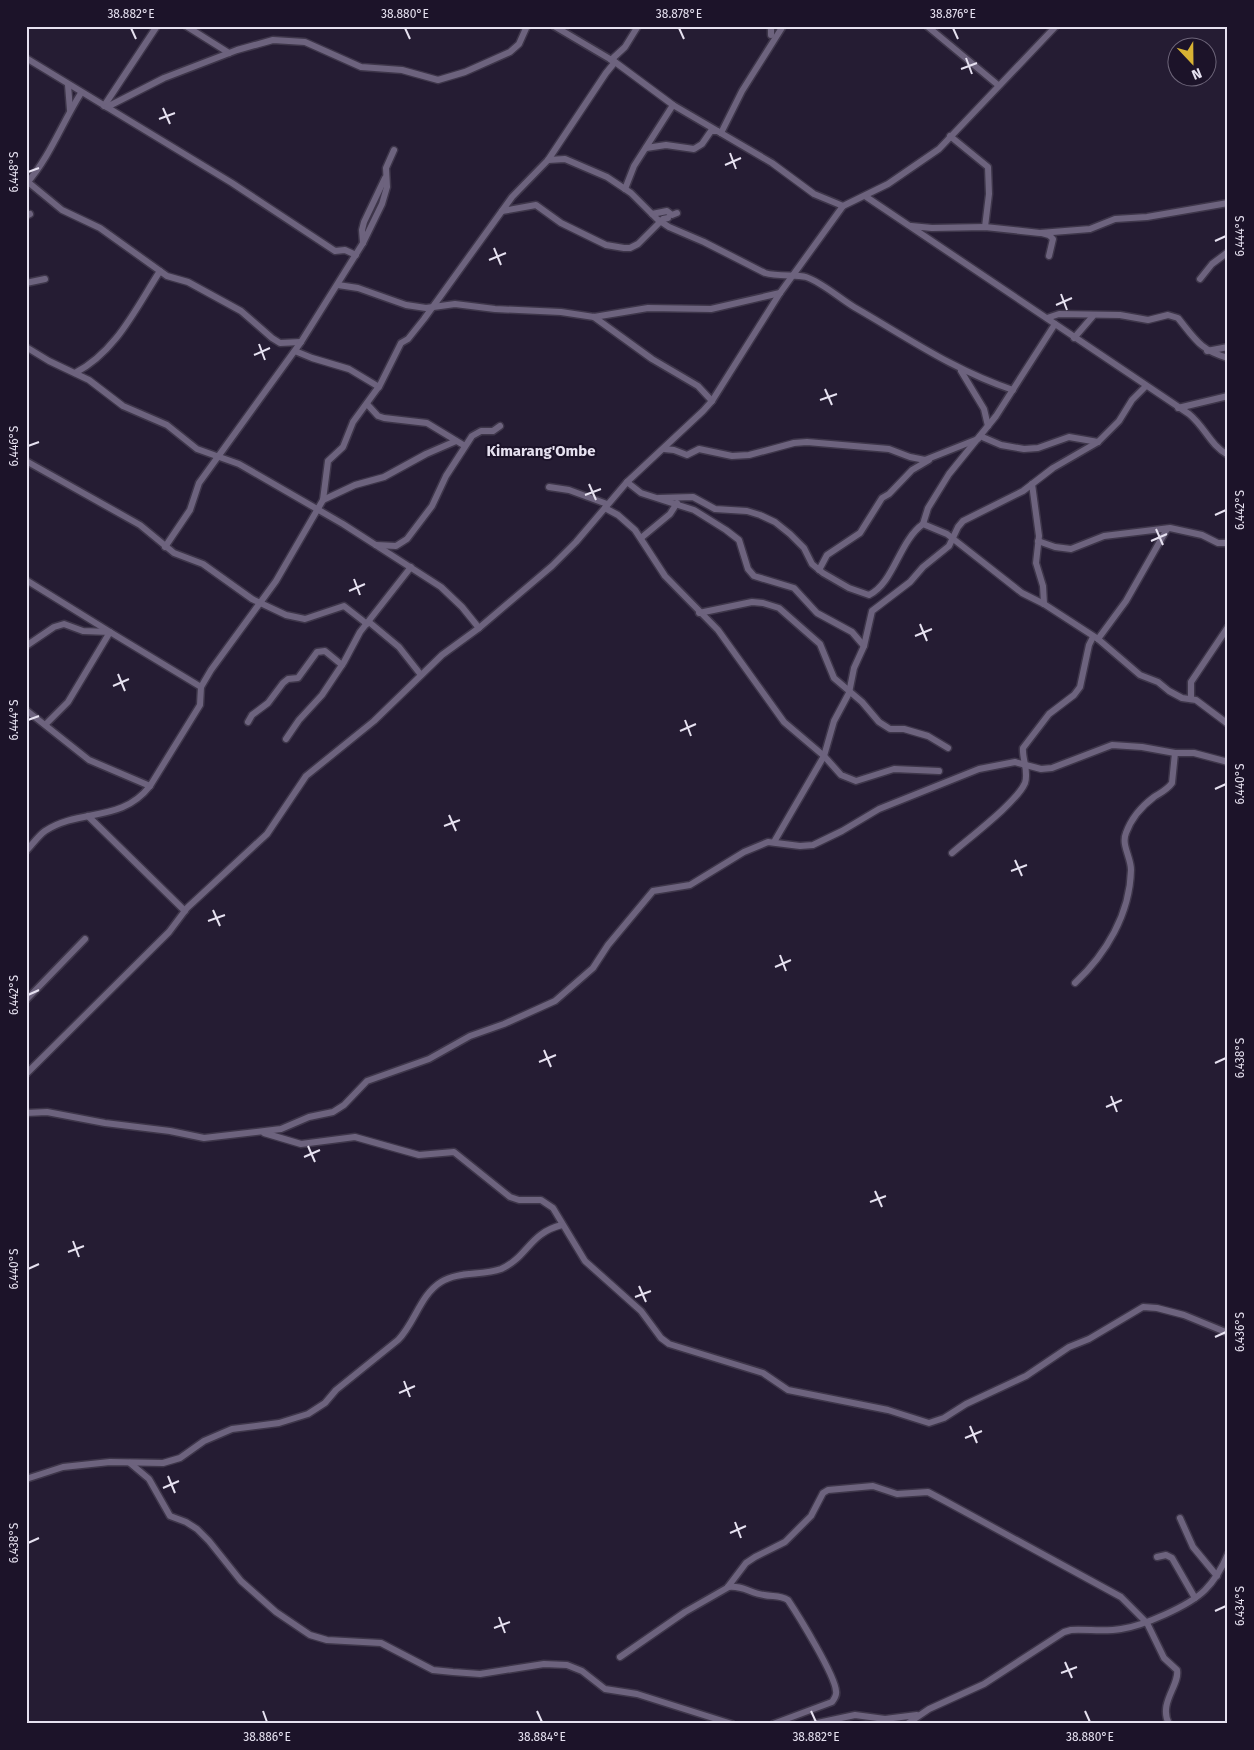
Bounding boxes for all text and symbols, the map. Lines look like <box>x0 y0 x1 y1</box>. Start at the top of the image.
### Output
text: 38.882°E <box>107 7 155 21</box>
text: 38.880°E <box>381 7 429 21</box>
text: 38.878°E <box>656 7 702 21</box>
text: 38.876°E <box>930 7 976 21</box>
north arrow <box>1166 38 1216 88</box>
text: N <box>1189 64 1204 83</box>
text: 6.448°S <box>7 151 21 193</box>
text: 6.444°S <box>1233 215 1247 256</box>
text: 6.446°S <box>7 425 21 466</box>
district label: Kimarang'Ombe <box>486 442 596 460</box>
text: 6.442°S <box>1233 489 1247 530</box>
text: 6.444°S <box>7 699 21 740</box>
text: 6.440°S <box>1233 763 1247 805</box>
text: 6.442°S <box>7 974 21 1015</box>
text: 6.438°S <box>1233 1037 1247 1078</box>
text: 6.440°S <box>7 1248 21 1290</box>
text: 6.436°S <box>1233 1311 1247 1352</box>
text: 6.438°S <box>7 1522 21 1563</box>
text: 6.434°S <box>1233 1585 1247 1626</box>
text: 38.886°E <box>243 1730 291 1744</box>
text: 38.884°E <box>518 1730 566 1744</box>
text: 38.882°E <box>792 1730 840 1744</box>
text: 38.880°E <box>1066 1730 1114 1744</box>

